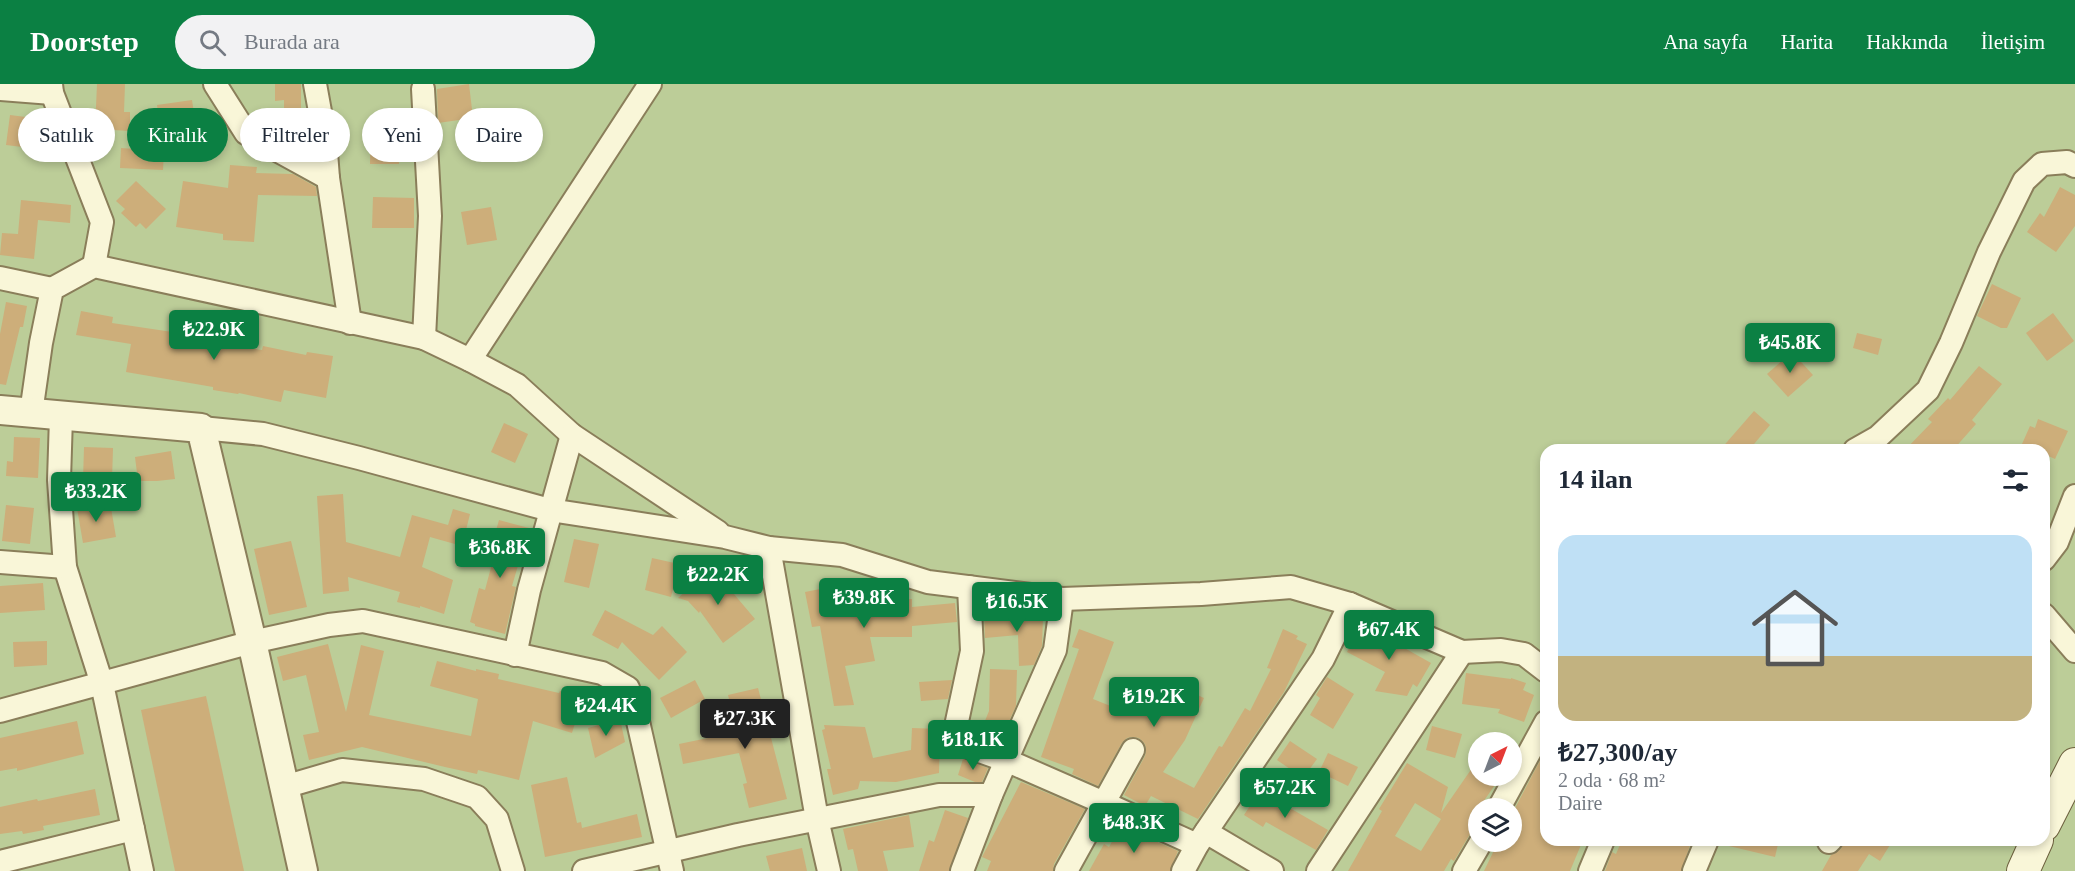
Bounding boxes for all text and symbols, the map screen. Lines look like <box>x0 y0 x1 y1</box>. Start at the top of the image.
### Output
search box <box>175 15 595 69</box>
text: Doorstep <box>30 26 139 57</box>
icon: search <box>196 26 229 59</box>
text: Burada ara <box>244 29 340 54</box>
text: Ana sayfa <box>1663 30 1748 54</box>
text: Harita <box>1781 30 1833 54</box>
text: Hakkında <box>1866 30 1948 54</box>
text: İletişim <box>1981 30 2045 54</box>
chip: Satılık <box>18 108 115 162</box>
chip: Kiralık <box>127 108 228 162</box>
chip: Filtreler <box>240 108 350 162</box>
chip: Yeni <box>362 108 443 162</box>
chip: Daire <box>455 108 543 162</box>
pin: ₺22.9K <box>165 310 263 361</box>
text: ₺22.9K <box>183 318 245 340</box>
pin: ₺45.8K <box>1741 323 1839 374</box>
text: ₺45.8K <box>1759 331 1821 353</box>
icon: filters <box>1999 464 2032 497</box>
text: 14 ilan <box>1558 465 1632 494</box>
pin: ₺33.2K <box>47 472 145 523</box>
text: ₺33.2K <box>65 480 127 502</box>
pin: ₺36.8K <box>451 528 549 579</box>
text: ₺36.8K <box>469 536 531 558</box>
pin: ₺22.2K <box>669 555 767 606</box>
text: ₺22.2K <box>687 563 749 585</box>
icon: home <box>1741 574 1849 682</box>
pin: ₺39.8K <box>815 578 913 629</box>
pin: ₺16.5K <box>968 582 1066 633</box>
text: ₺39.8K <box>833 586 895 608</box>
text: ₺16.5K <box>986 590 1048 612</box>
pin: ₺67.4K <box>1340 610 1438 661</box>
text: ₺67.4K <box>1358 618 1420 640</box>
pin: ₺19.2K <box>1105 677 1203 728</box>
text: ₺19.2K <box>1123 685 1185 707</box>
pin: ₺24.4K <box>557 686 655 737</box>
text: ₺24.4K <box>575 694 637 716</box>
pin: ₺27.3K <box>696 699 794 750</box>
text: ₺27.3K <box>714 707 776 729</box>
pin: ₺18.1K <box>924 720 1022 771</box>
text: ₺18.1K <box>942 728 1004 750</box>
north arrow <box>1468 732 1522 786</box>
map controls <box>1468 732 1522 852</box>
text: ₺27,300/ay <box>1558 738 1678 767</box>
pin: ₺57.2K <box>1236 768 1334 819</box>
text: 2 oda · 68 m² <box>1558 769 1665 791</box>
text: ₺57.2K <box>1254 776 1316 798</box>
text: Daire <box>1558 792 1602 814</box>
button: layers <box>1468 798 1522 852</box>
pin: ₺48.3K <box>1085 803 1183 854</box>
text: ₺48.3K <box>1103 811 1165 833</box>

